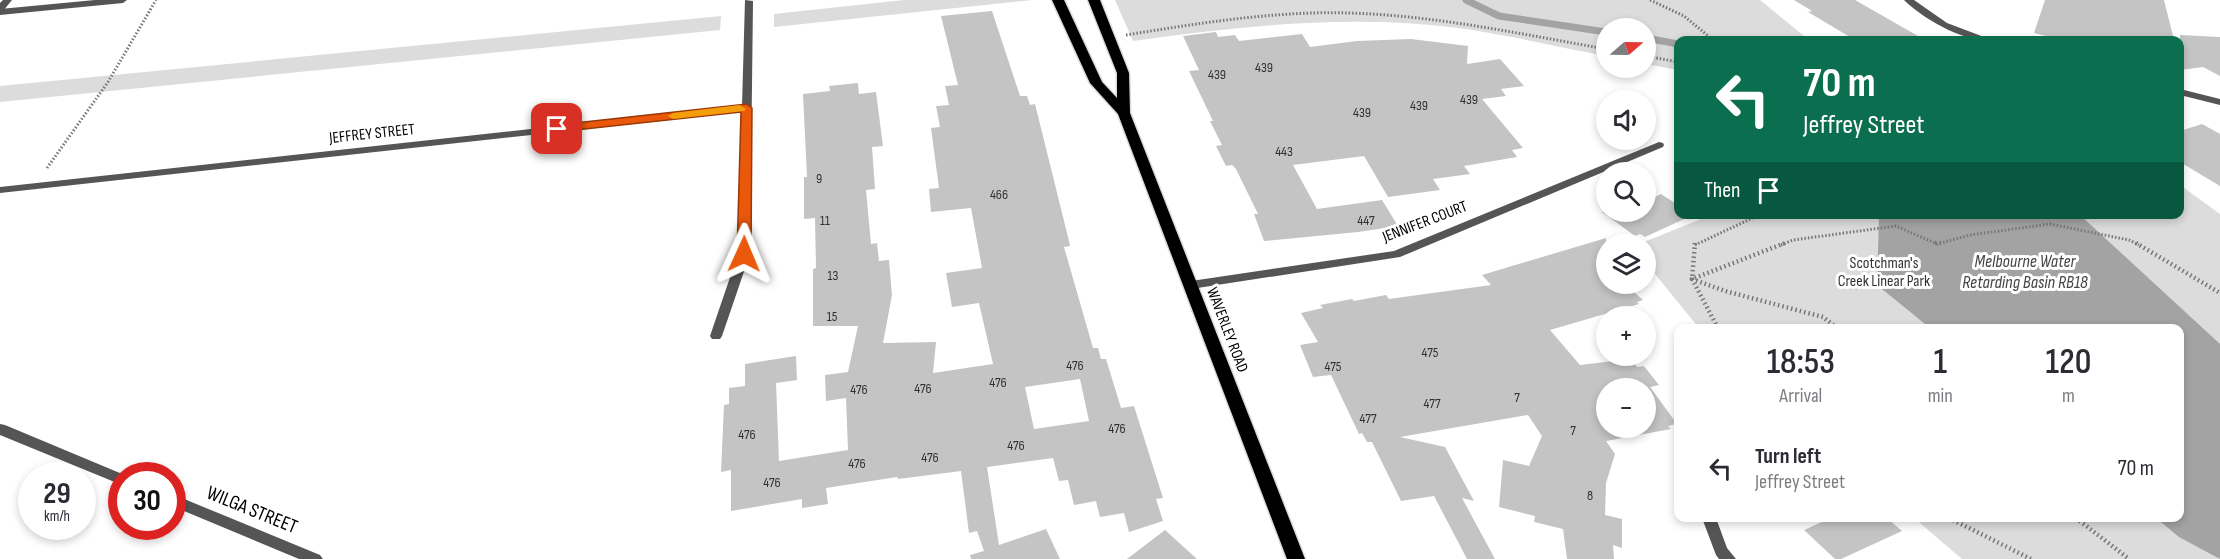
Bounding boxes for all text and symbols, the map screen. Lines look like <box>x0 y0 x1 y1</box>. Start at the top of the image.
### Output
north arrow <box>1596 18 1656 78</box>
map controls <box>1596 18 1656 438</box>
text: 70 m <box>1803 58 1876 109</box>
house number: 439 <box>1255 59 1273 76</box>
icon: left <box>1704 60 1782 138</box>
house number: 439 <box>1208 66 1226 83</box>
button: sound <box>1596 90 1656 150</box>
house number: 439 <box>1460 91 1478 108</box>
house number: 439 <box>1410 97 1428 114</box>
pin <box>531 103 582 154</box>
house number: 439 <box>1353 104 1371 121</box>
text: Jeffrey Street <box>1803 109 1925 141</box>
icon: arrive <box>540 112 573 145</box>
street label: JEFFREY STREET <box>327 120 416 148</box>
house number: 443 <box>1275 143 1293 160</box>
button: search <box>1596 162 1656 222</box>
house number: 9 <box>816 170 822 187</box>
icon: arrive <box>1752 174 1785 207</box>
text: Then <box>1704 177 1740 204</box>
house number: 466 <box>990 186 1008 203</box>
street label: JENNIFER COURT <box>1379 197 1471 247</box>
house number: 11 <box>820 212 830 229</box>
house number: 447 <box>1357 212 1375 229</box>
position arrow <box>712 222 776 286</box>
button: layers <box>1596 234 1656 294</box>
water label: Melbourne Water Retarding Basin RB18 <box>1962 251 2088 293</box>
park label: Scotchman's Creek Linear Park <box>1838 254 1930 291</box>
house number: 13 <box>828 267 839 284</box>
street label: WAVERLEY ROAD <box>1202 285 1252 375</box>
button: + <box>1596 306 1656 366</box>
house number: 15 <box>827 308 838 325</box>
text: 18:53 <box>1767 341 1835 384</box>
text: 1 <box>1933 341 1947 384</box>
text: 120 <box>2045 341 2091 384</box>
house number: 475 <box>1422 344 1439 361</box>
house number: 476 <box>1066 357 1084 374</box>
house number: 475 <box>1325 358 1342 375</box>
house number: 476 <box>989 374 1007 391</box>
button: − <box>1596 378 1656 438</box>
house number: 476 <box>914 380 932 397</box>
house number: 476 <box>850 381 868 398</box>
text: Arrival <box>1779 384 1822 408</box>
text: min <box>1928 384 1953 408</box>
text: m <box>2062 384 2075 408</box>
house number: 7 <box>1514 389 1520 406</box>
house number: 477 <box>1424 395 1441 412</box>
house number: 477 <box>1360 410 1377 427</box>
house number: 476 <box>1108 420 1126 437</box>
house number: 7 <box>1570 422 1576 439</box>
house number: 476 <box>738 426 756 443</box>
house number: 476 <box>1007 437 1025 454</box>
text: Turn left <box>1755 443 1821 470</box>
house number: 476 <box>921 449 939 466</box>
icon: left <box>1704 452 1737 485</box>
house number: 476 <box>848 455 866 472</box>
text: 70 m <box>2118 455 2154 482</box>
speed limit sign: 30 <box>108 462 186 540</box>
text: Jeffrey Street <box>1755 470 1845 494</box>
house number: 476 <box>763 474 781 491</box>
text: 29 <box>43 476 71 512</box>
street label: WILGA STREET <box>203 481 301 539</box>
house number: 8 <box>1587 487 1593 504</box>
text: km/h <box>44 507 70 526</box>

